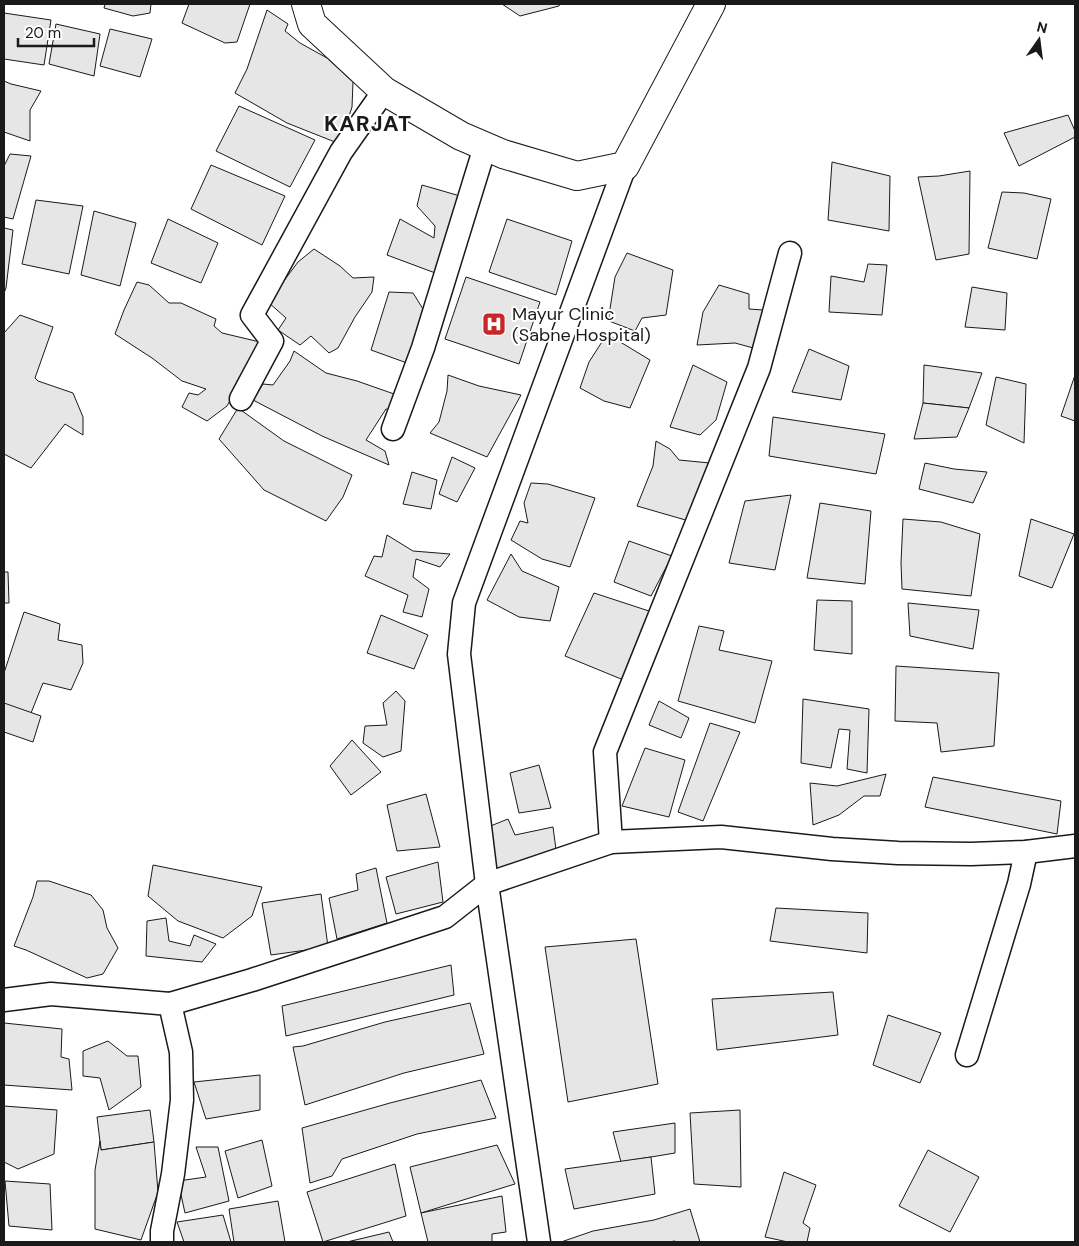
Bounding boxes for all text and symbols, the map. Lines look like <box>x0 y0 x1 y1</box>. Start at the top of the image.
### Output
scale bar <box>18 15 94 47</box>
north arrow <box>1014 15 1064 65</box>
text: N <box>1035 17 1049 37</box>
text: 20 m <box>25 23 61 43</box>
district label: KARJAT <box>324 109 412 138</box>
place label: Mayur Clinic (Sabne Hospital) <box>512 302 651 347</box>
hospital icon: Mayur Clinic (Sabne Hospital) <box>481 311 507 337</box>

